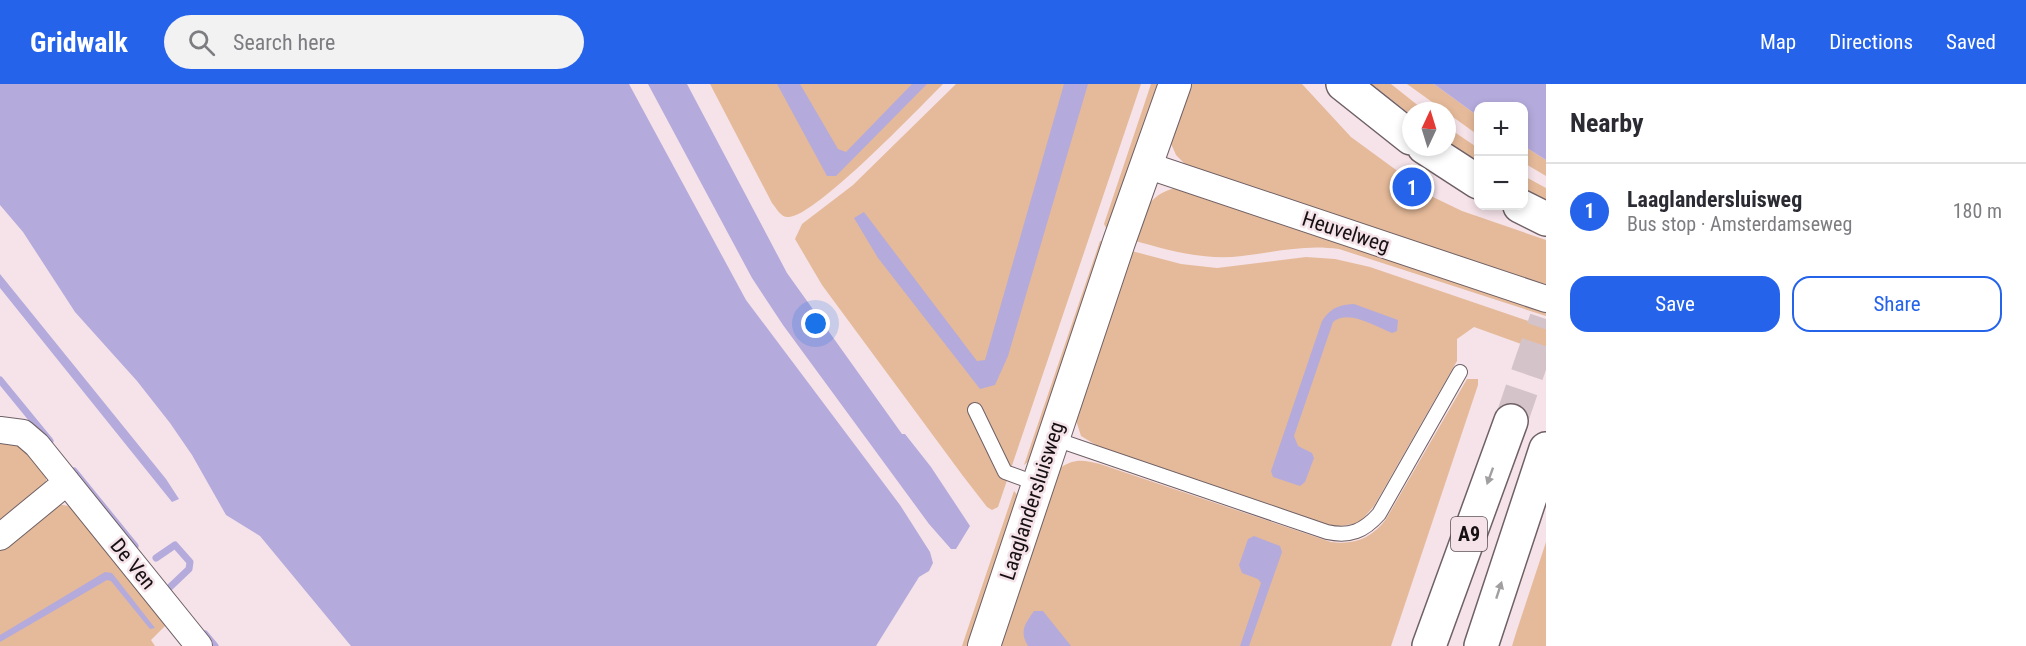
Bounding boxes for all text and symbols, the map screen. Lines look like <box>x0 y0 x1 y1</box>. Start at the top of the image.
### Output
search box <box>164 15 584 69</box>
text: Gridwalk <box>30 26 128 59</box>
icon: search <box>185 26 218 59</box>
text: Search here <box>233 30 335 55</box>
text: Map <box>1760 30 1796 54</box>
text: Directions <box>1829 30 1913 54</box>
text: Saved <box>1946 30 1996 54</box>
north arrow <box>1402 102 1456 156</box>
map controls <box>1474 102 1528 210</box>
button: + <box>1474 102 1528 156</box>
text: Nearby <box>1570 108 1644 138</box>
button: − <box>1474 156 1528 210</box>
pin: 1 <box>1392 164 1432 210</box>
text: Laaglandersluisweg <box>1627 187 1802 212</box>
text: 1 <box>1584 199 1595 223</box>
text: 180 m <box>1953 199 2002 223</box>
street label: Heuvelweg <box>1299 207 1393 257</box>
text: Bus stop · Amsterdamseweg <box>1627 212 1852 236</box>
button: Save <box>1570 276 1780 332</box>
button: Share <box>1792 276 2002 332</box>
your location <box>801 309 830 338</box>
street label: Laaglandersluisweg <box>995 419 1069 583</box>
one-way arrow <box>1485 467 1495 485</box>
road number: A9 <box>1451 517 1487 551</box>
street label: De Ven <box>105 534 161 594</box>
one-way arrow <box>1495 581 1504 599</box>

